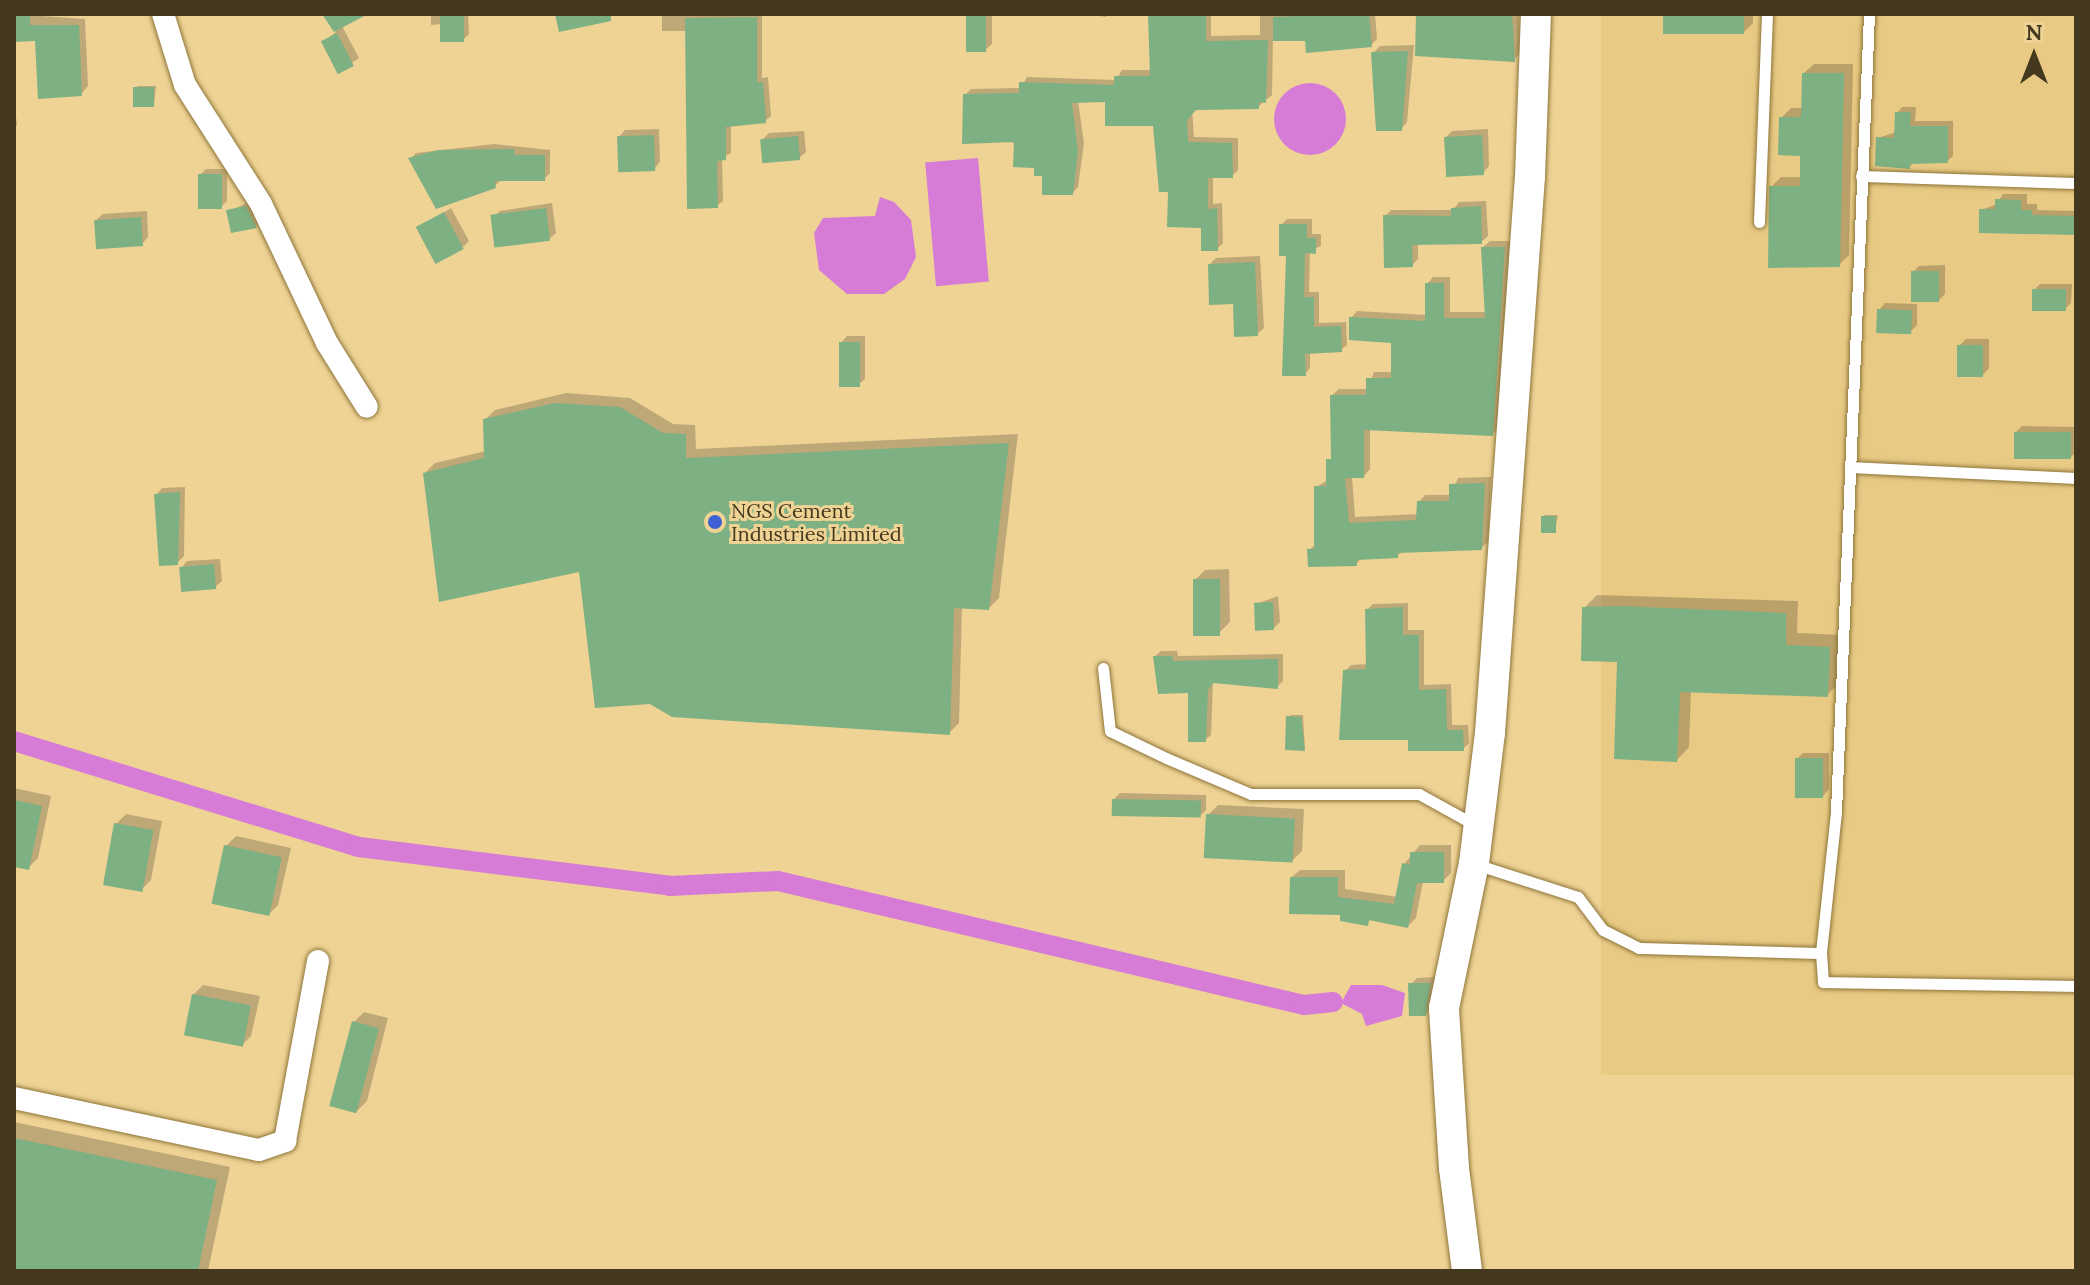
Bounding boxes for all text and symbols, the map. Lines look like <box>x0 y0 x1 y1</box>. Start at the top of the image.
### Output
north arrow <box>1994 16 2074 96</box>
text: N <box>2025 18 2043 46</box>
place label: NGS Cement Industries Limited <box>731 498 902 545</box>
marker: NGS Cement Industries Limited <box>706 513 724 531</box>

